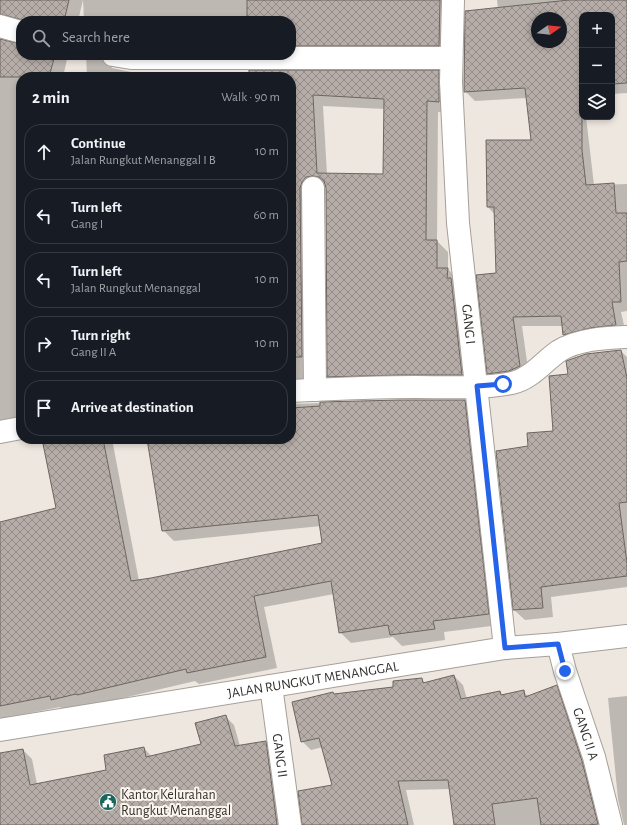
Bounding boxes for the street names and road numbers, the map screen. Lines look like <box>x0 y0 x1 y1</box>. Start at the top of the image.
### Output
street label: GANG I <box>459 303 477 345</box>
street label: JALAN RUNGKUT MENANGGAL <box>226 659 400 701</box>
street label: GANG II A <box>570 706 601 762</box>
street label: GANG II <box>270 733 289 778</box>

